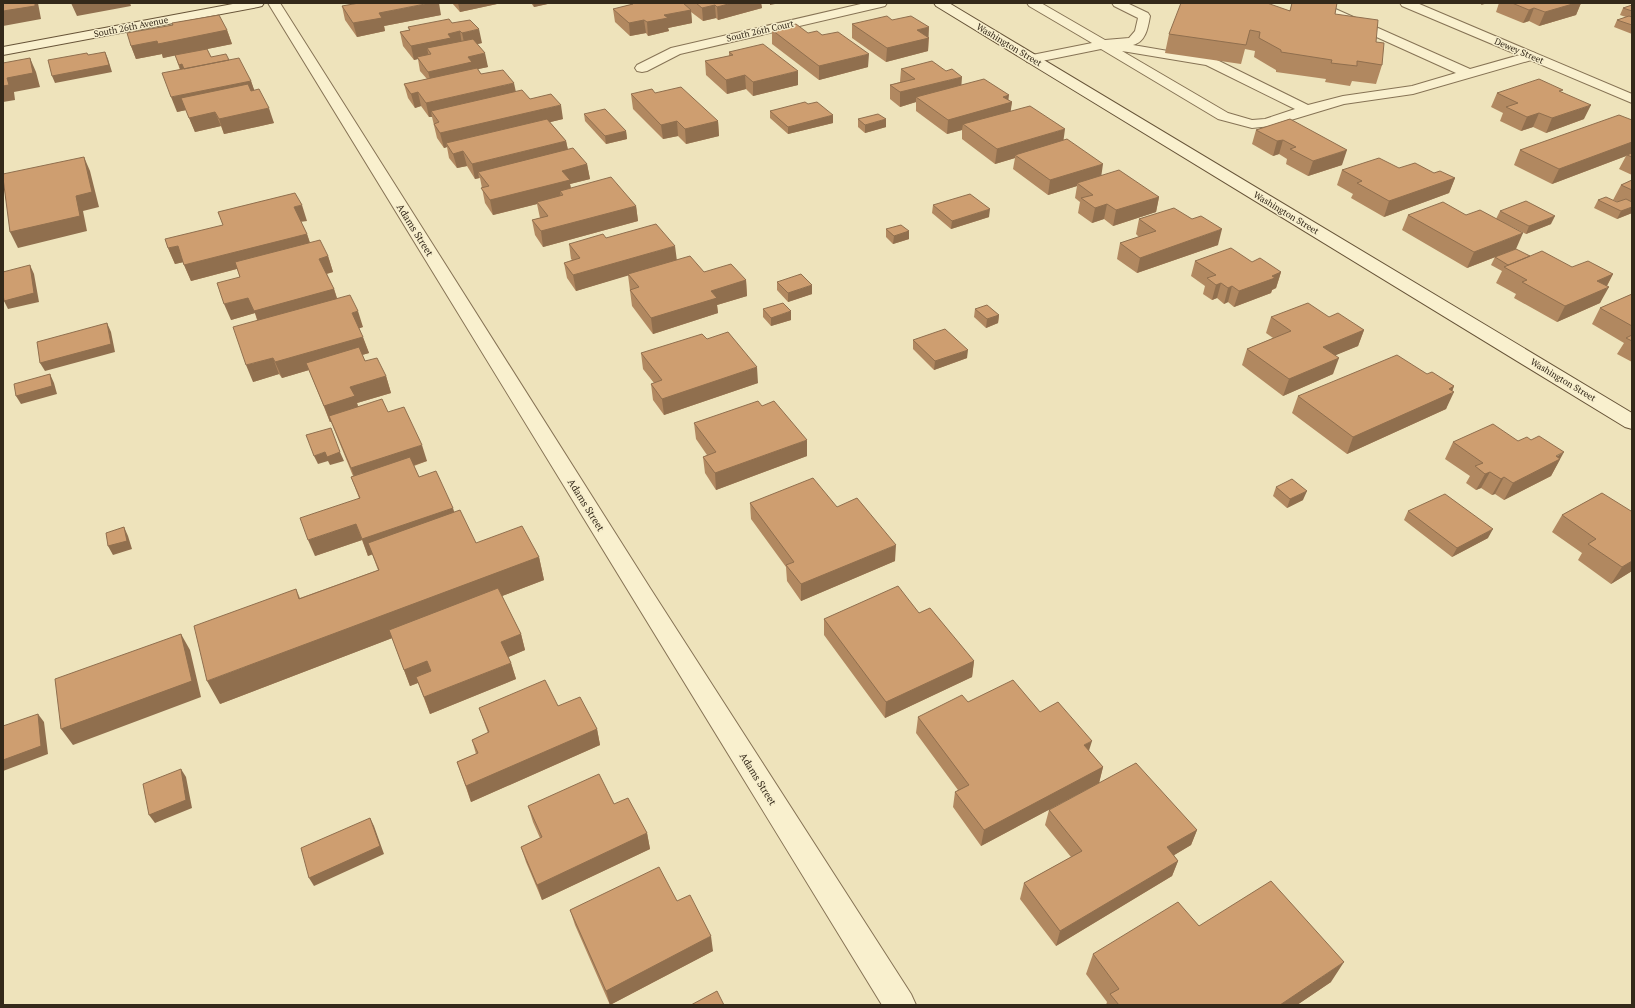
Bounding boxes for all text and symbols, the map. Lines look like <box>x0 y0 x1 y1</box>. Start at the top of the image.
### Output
street label: South 26th Avenue <box>93 14 170 40</box>
street label: South 26th Court <box>725 17 795 45</box>
street label: Washington Street <box>974 21 1044 70</box>
street label: Dewey Street <box>1493 35 1546 67</box>
street label: Washington Street <box>1251 189 1321 238</box>
street label: Adams Street <box>394 201 436 259</box>
street label: Washington Street <box>1528 356 1598 405</box>
street label: Adams Street <box>565 476 607 534</box>
street label: Adams Street <box>737 750 779 808</box>

